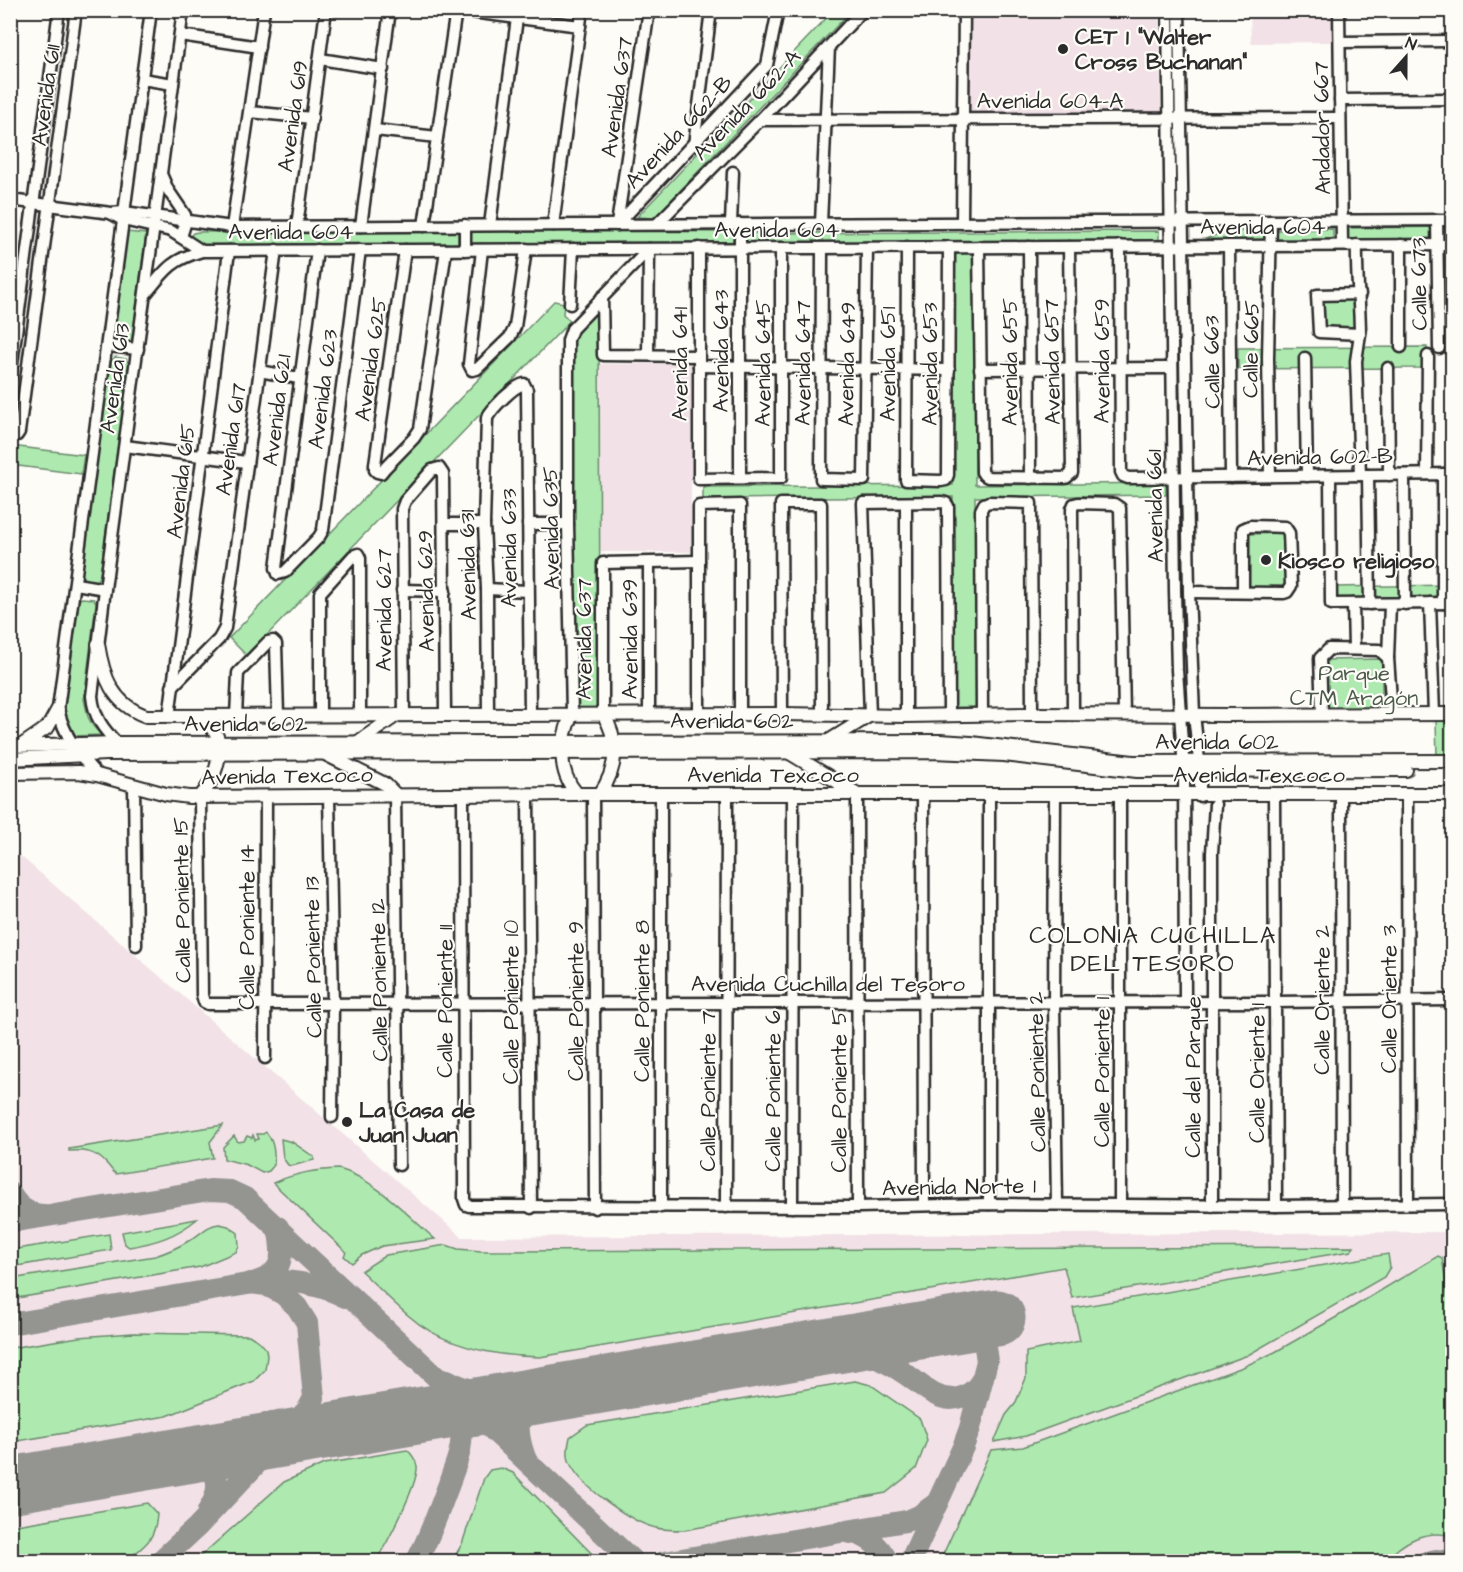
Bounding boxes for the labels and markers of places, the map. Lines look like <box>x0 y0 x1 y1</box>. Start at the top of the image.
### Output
place label: CET 1 "Walter Cross Buchanan" <box>1075 22 1248 78</box>
marker: CET 1 "Walter Cross Buchanan" <box>1056 42 1070 56</box>
place label: Kiosco religioso <box>1278 546 1435 578</box>
marker: Kiosco religioso <box>1259 553 1273 567</box>
place label: La Casa de Juan Juan <box>358 1095 475 1151</box>
marker: La Casa de Juan Juan <box>340 1115 354 1129</box>

